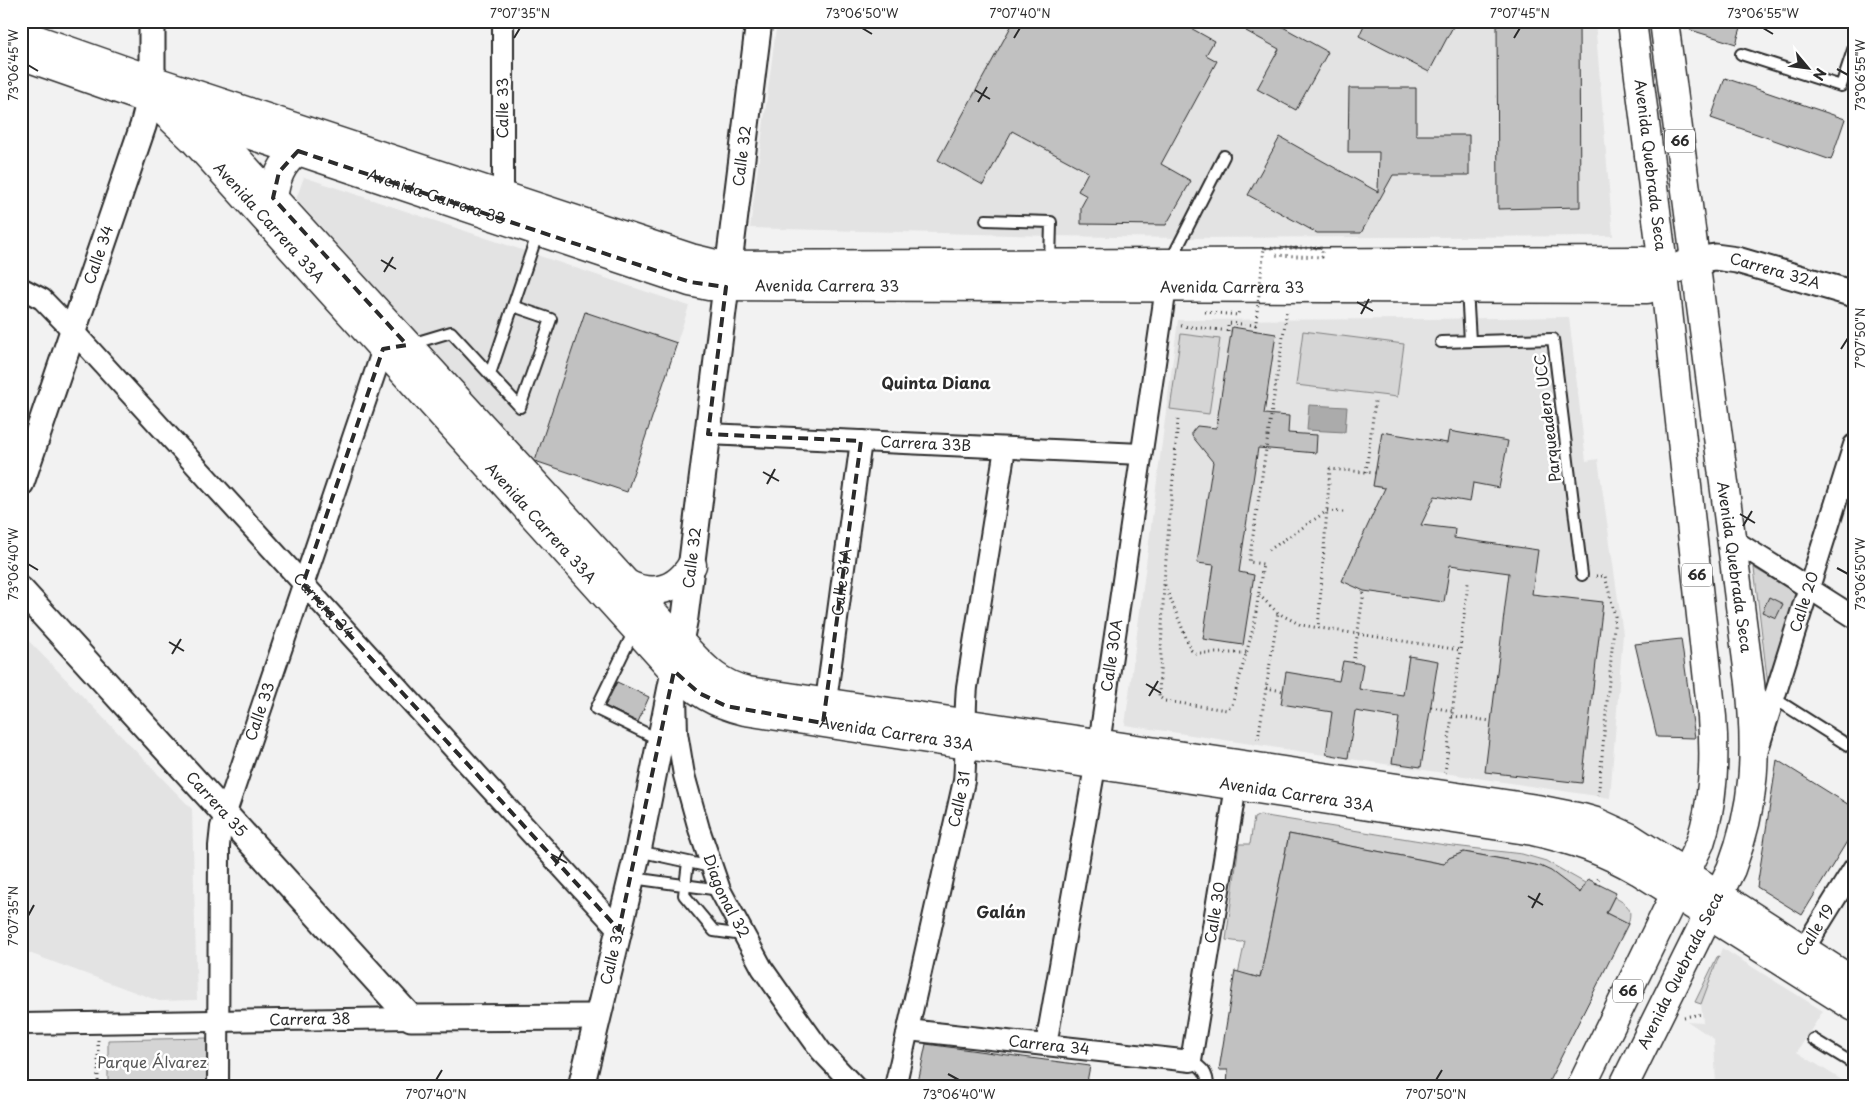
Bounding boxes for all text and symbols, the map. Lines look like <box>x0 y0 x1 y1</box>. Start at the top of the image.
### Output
text: 7°07'35"N <box>490 4 550 22</box>
text: 73°06'50"W <box>826 4 899 22</box>
text: 7°07'40"N <box>989 4 1051 22</box>
text: 7°07'45"N <box>1490 4 1550 22</box>
text: 73°06'55"W <box>1727 4 1799 22</box>
text: 73°06'45"W <box>4 29 22 101</box>
text: 73°06'55"W <box>1851 39 1869 111</box>
north arrow <box>1782 42 1832 92</box>
text: N <box>1808 65 1832 84</box>
street label: Calle 33 <box>490 77 513 138</box>
street label: Avenida Quebrada Seca <box>1630 78 1673 252</box>
street label: Calle 32 <box>726 124 756 188</box>
road number: 66 <box>1665 130 1695 152</box>
street label: Avenida Carrera 33A <box>209 156 331 287</box>
street label: Avenida Carrera 33 <box>365 162 509 229</box>
street label: Calle 34 <box>77 222 118 287</box>
street label: Carrera 32A <box>1729 246 1823 294</box>
street label: Avenida Carrera 33 <box>755 273 899 297</box>
street label: Avenida Carrera 33 <box>1160 274 1304 298</box>
text: 7°07'50"N <box>1851 308 1869 368</box>
street label: Parqueadero UCC <box>1527 353 1566 483</box>
district label: Quinta Diana <box>881 370 991 394</box>
street label: Carrera 33B <box>880 429 972 456</box>
street label: Avenida Carrera 33A <box>481 457 602 588</box>
street label: Avenida Quebrada Seca <box>1712 480 1759 654</box>
street label: Calle 32 <box>676 526 706 590</box>
text: 73°06'40"W <box>4 527 22 600</box>
text: 73°06'50"W <box>1851 537 1869 610</box>
street label: Calle 31A <box>825 547 856 617</box>
road number: 66 <box>1682 564 1712 586</box>
street label: Carrera 34 <box>288 567 361 643</box>
street label: Calle 20 <box>1783 568 1823 635</box>
street label: Calle 30A <box>1094 617 1127 693</box>
street label: Calle 33 <box>238 678 279 744</box>
street label: Avenida Carrera 33A <box>818 709 975 756</box>
street label: Carrera 35 <box>181 765 254 841</box>
street label: Calle 31 <box>941 770 975 829</box>
street label: Avenida Carrera 33A <box>1218 770 1376 817</box>
street label: Diagonal 32 <box>698 850 757 942</box>
street label: Calle 30 <box>1197 880 1230 945</box>
text: 7°07'35"N <box>4 886 22 946</box>
street label: Avenida Quebrada Seca <box>1631 887 1728 1052</box>
district label: Galán <box>976 899 1026 923</box>
street label: Calle 19 <box>1789 899 1839 960</box>
street label: Calle 32 <box>593 922 630 987</box>
road number: 66 <box>1613 979 1643 1002</box>
street label: Carrera 38 <box>269 1006 351 1030</box>
street label: Carrera 34 <box>1007 1028 1091 1060</box>
park label: Parque Álvarez <box>97 1050 207 1073</box>
text: 7°07'40"N <box>405 1085 467 1103</box>
text: 73°06'40"W <box>923 1085 996 1103</box>
text: 7°07'50"N <box>1406 1085 1466 1103</box>

